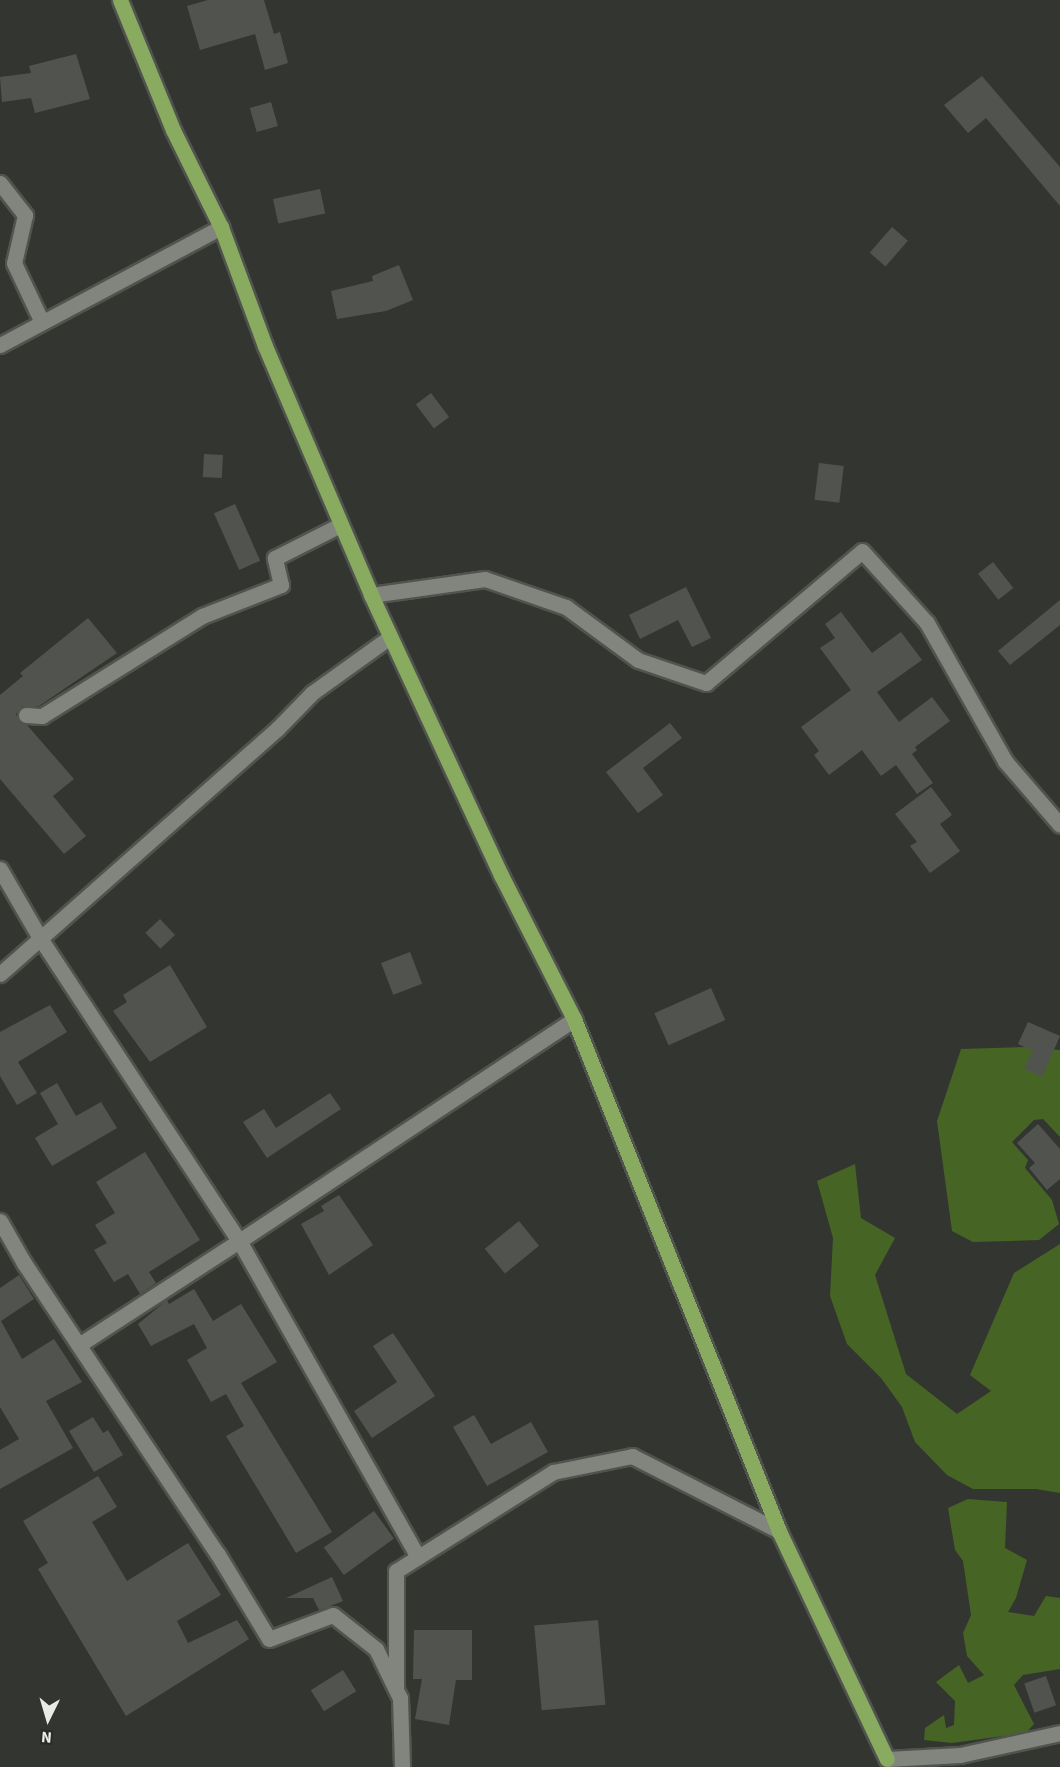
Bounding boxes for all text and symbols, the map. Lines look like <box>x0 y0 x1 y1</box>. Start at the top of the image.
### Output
north arrow <box>18 1689 78 1749</box>
text: N <box>40 1726 53 1748</box>

